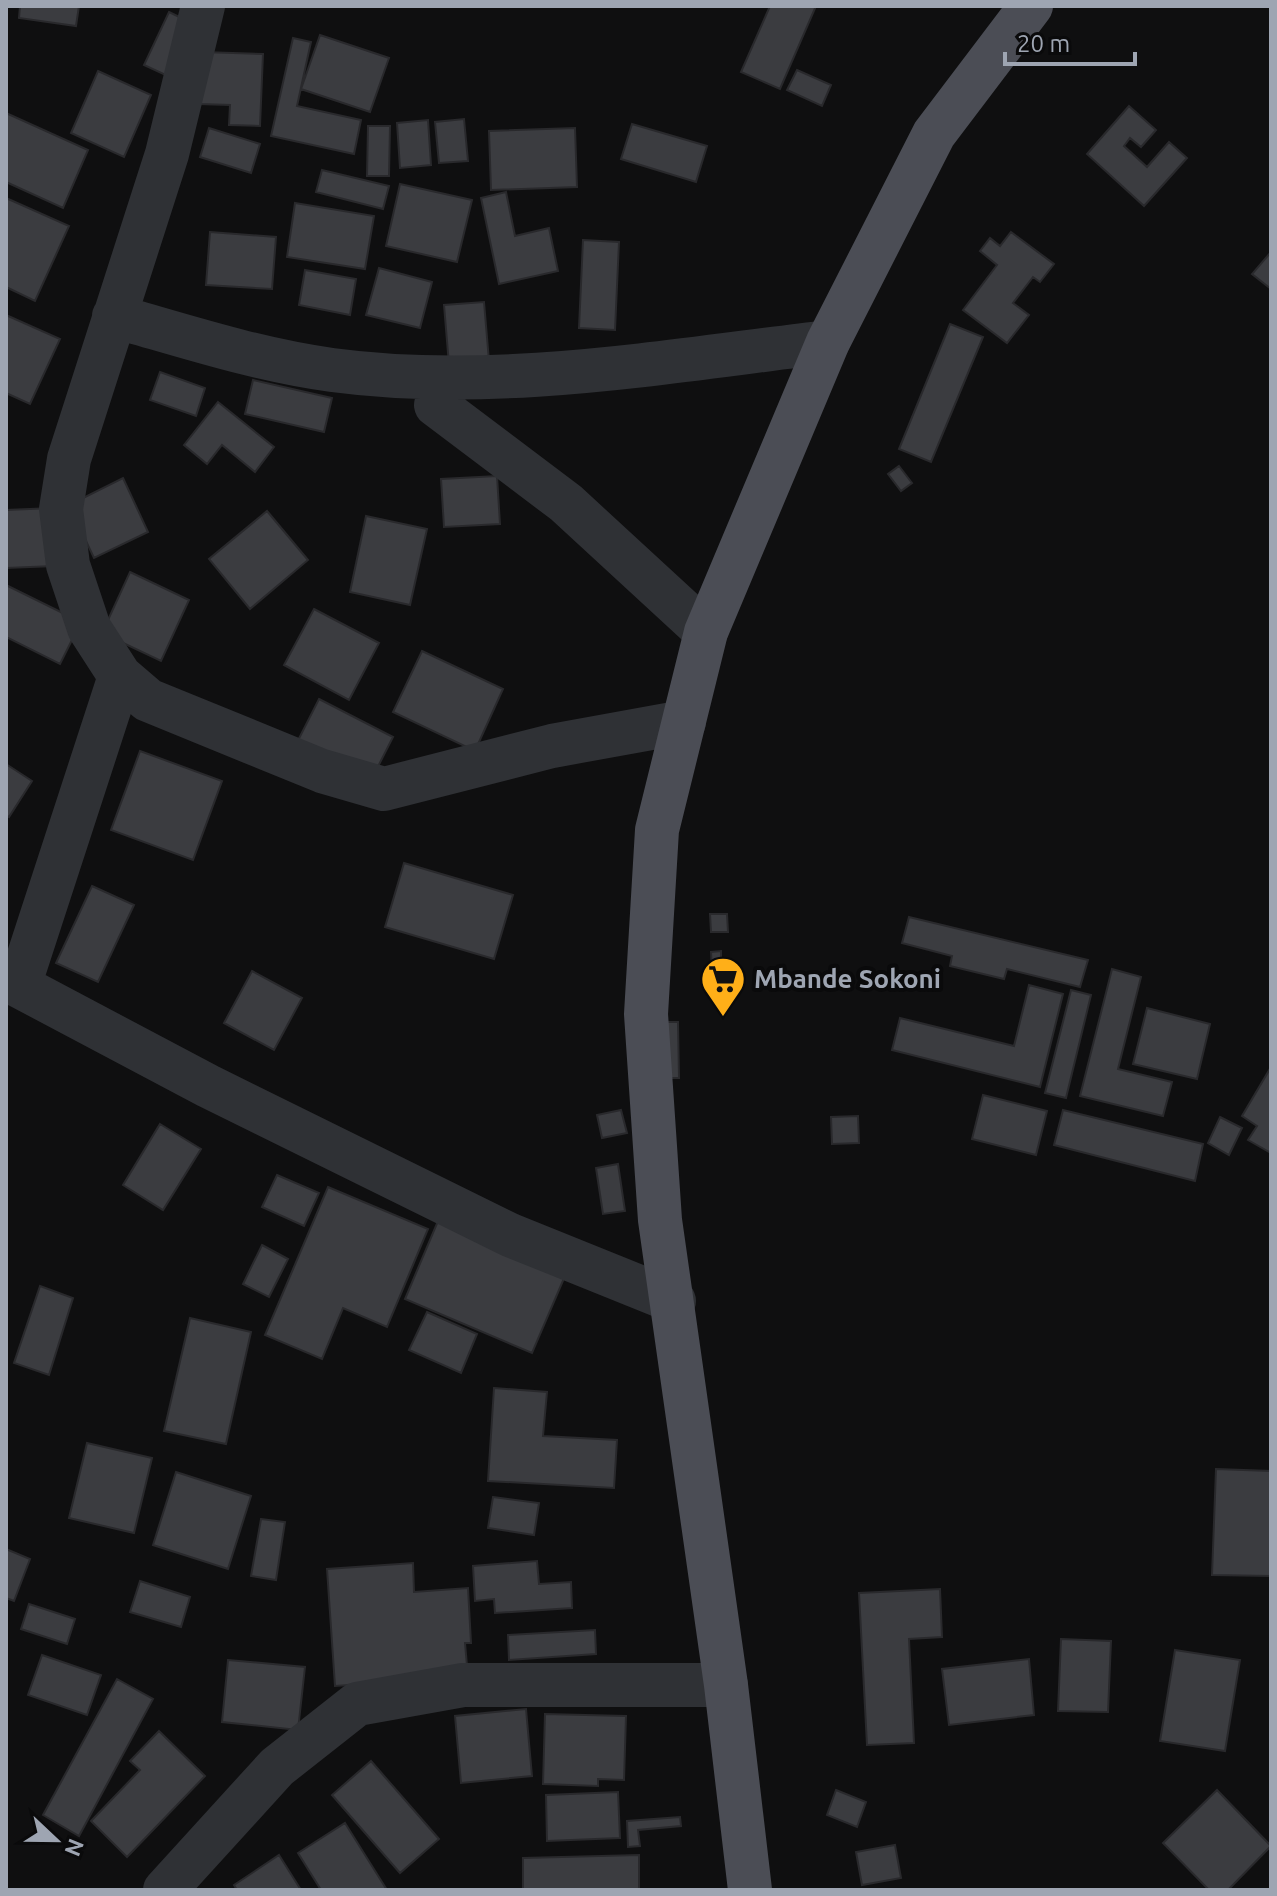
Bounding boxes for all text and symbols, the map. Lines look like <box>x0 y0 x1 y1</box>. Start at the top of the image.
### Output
scale bar <box>1005 16 1135 66</box>
text: 20 m <box>1017 30 1070 57</box>
supermarket icon: Mbande Sokoni <box>699 955 747 1018</box>
place label: Mbande Sokoni <box>754 964 941 993</box>
north arrow <box>16 1800 96 1880</box>
text: N <box>60 1835 90 1860</box>

